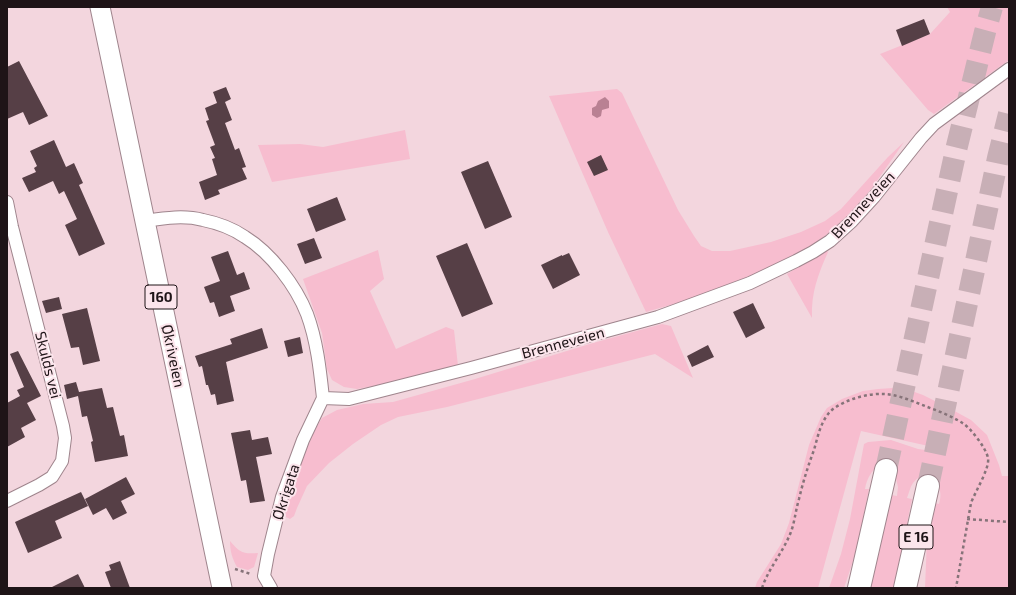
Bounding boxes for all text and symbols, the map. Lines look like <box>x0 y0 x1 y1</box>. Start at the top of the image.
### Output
street label: Brenneveien <box>827 168 899 242</box>
road number: 160 <box>145 285 177 309</box>
street label: Økriveien <box>158 323 188 389</box>
street label: Brenneveien <box>520 323 606 363</box>
street label: Skulds vei <box>31 330 65 400</box>
street label: Økrigata <box>269 462 303 522</box>
road number: E 16 <box>899 525 933 549</box>

